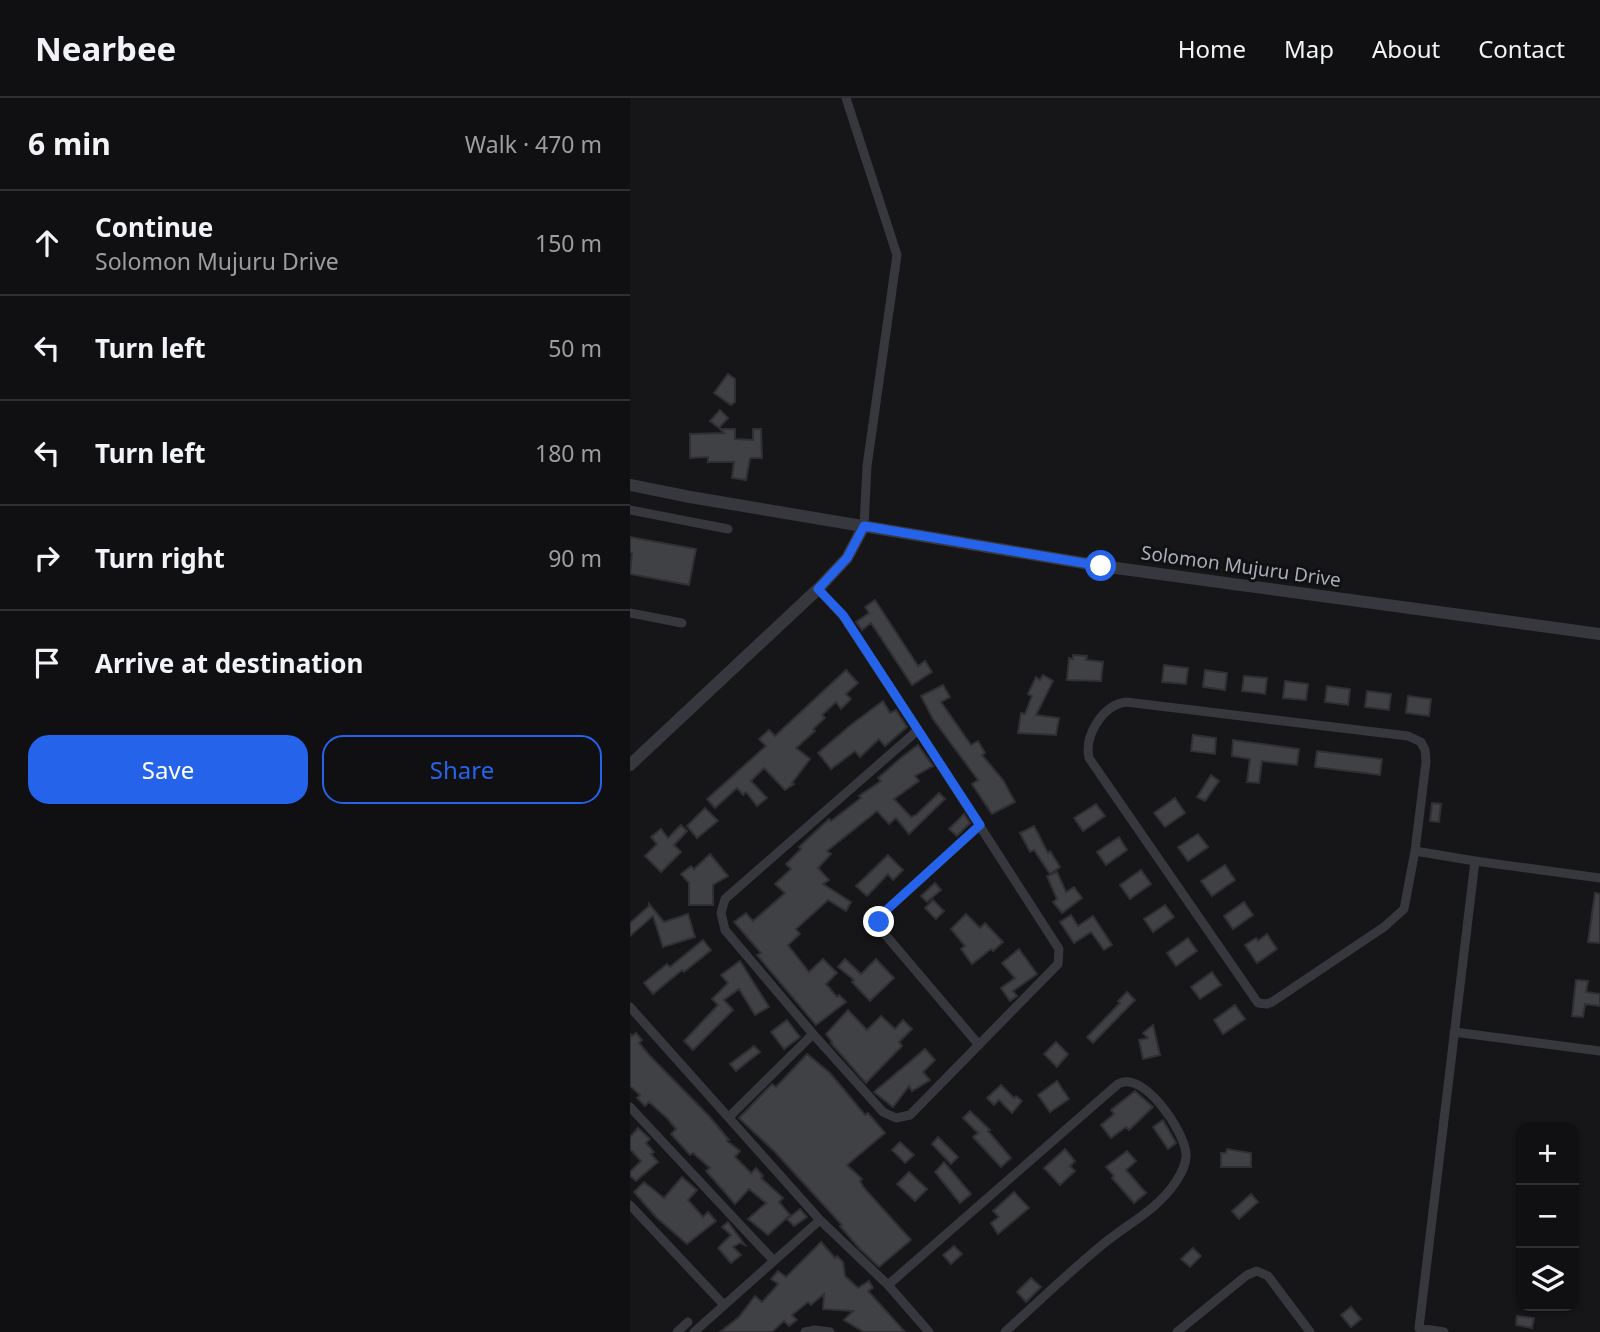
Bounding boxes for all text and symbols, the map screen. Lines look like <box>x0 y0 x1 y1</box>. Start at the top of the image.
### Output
text: Nearbee <box>35 26 176 71</box>
text: Home <box>1178 32 1246 65</box>
text: Map <box>1284 32 1334 65</box>
text: About <box>1372 32 1440 65</box>
text: Contact <box>1478 32 1565 65</box>
text: 6 min <box>28 123 111 164</box>
text: Walk · 470 m <box>465 128 602 160</box>
text: Continue <box>95 209 213 245</box>
icon: ahead <box>28 224 66 262</box>
text: 150 m <box>535 227 602 259</box>
text: Solomon Mujuru Drive <box>95 245 339 277</box>
icon: left <box>28 329 66 367</box>
text: Turn left <box>95 330 206 366</box>
text: 50 m <box>548 332 602 364</box>
icon: left <box>28 434 66 472</box>
text: Turn left <box>95 435 206 471</box>
text: 180 m <box>535 437 602 469</box>
icon: right <box>28 539 66 577</box>
street label: Solomon Mujuru Drive <box>1139 539 1343 593</box>
text: Turn right <box>95 540 225 576</box>
text: 90 m <box>548 542 602 574</box>
route start <box>1085 550 1116 581</box>
icon: arrive <box>28 644 66 682</box>
text: Arrive at destination <box>95 645 364 681</box>
button: Save <box>28 735 308 804</box>
button: Share <box>322 735 602 804</box>
route end <box>863 906 894 937</box>
map controls <box>1516 1122 1579 1311</box>
button: + <box>1516 1122 1579 1185</box>
button: − <box>1516 1185 1579 1248</box>
button: layers <box>1516 1248 1579 1311</box>

